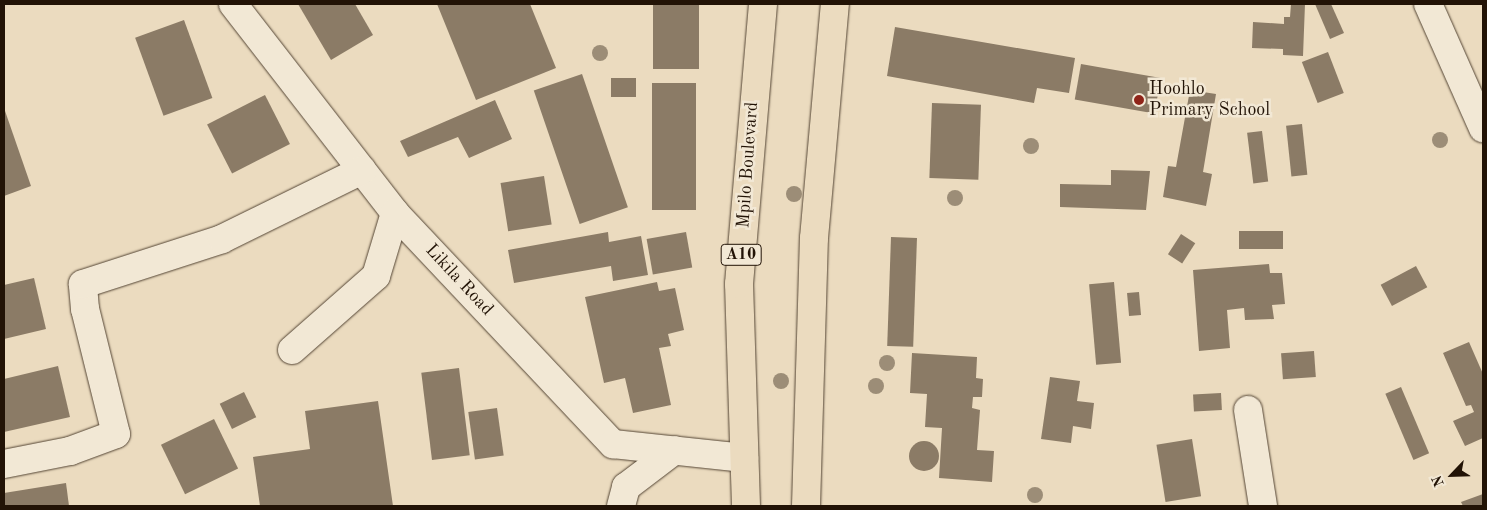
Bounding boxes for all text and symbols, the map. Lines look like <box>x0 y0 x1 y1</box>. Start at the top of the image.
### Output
place label: Hoohlo Primary School <box>1149 79 1270 122</box>
marker: Hoohlo Primary School <box>1133 94 1145 106</box>
street label: Mpilo Boulevard <box>733 101 763 229</box>
street label: Likila Road <box>420 240 498 320</box>
road number: A10 <box>720 242 762 268</box>
north arrow <box>1427 450 1477 500</box>
text: N <box>1430 473 1447 489</box>

